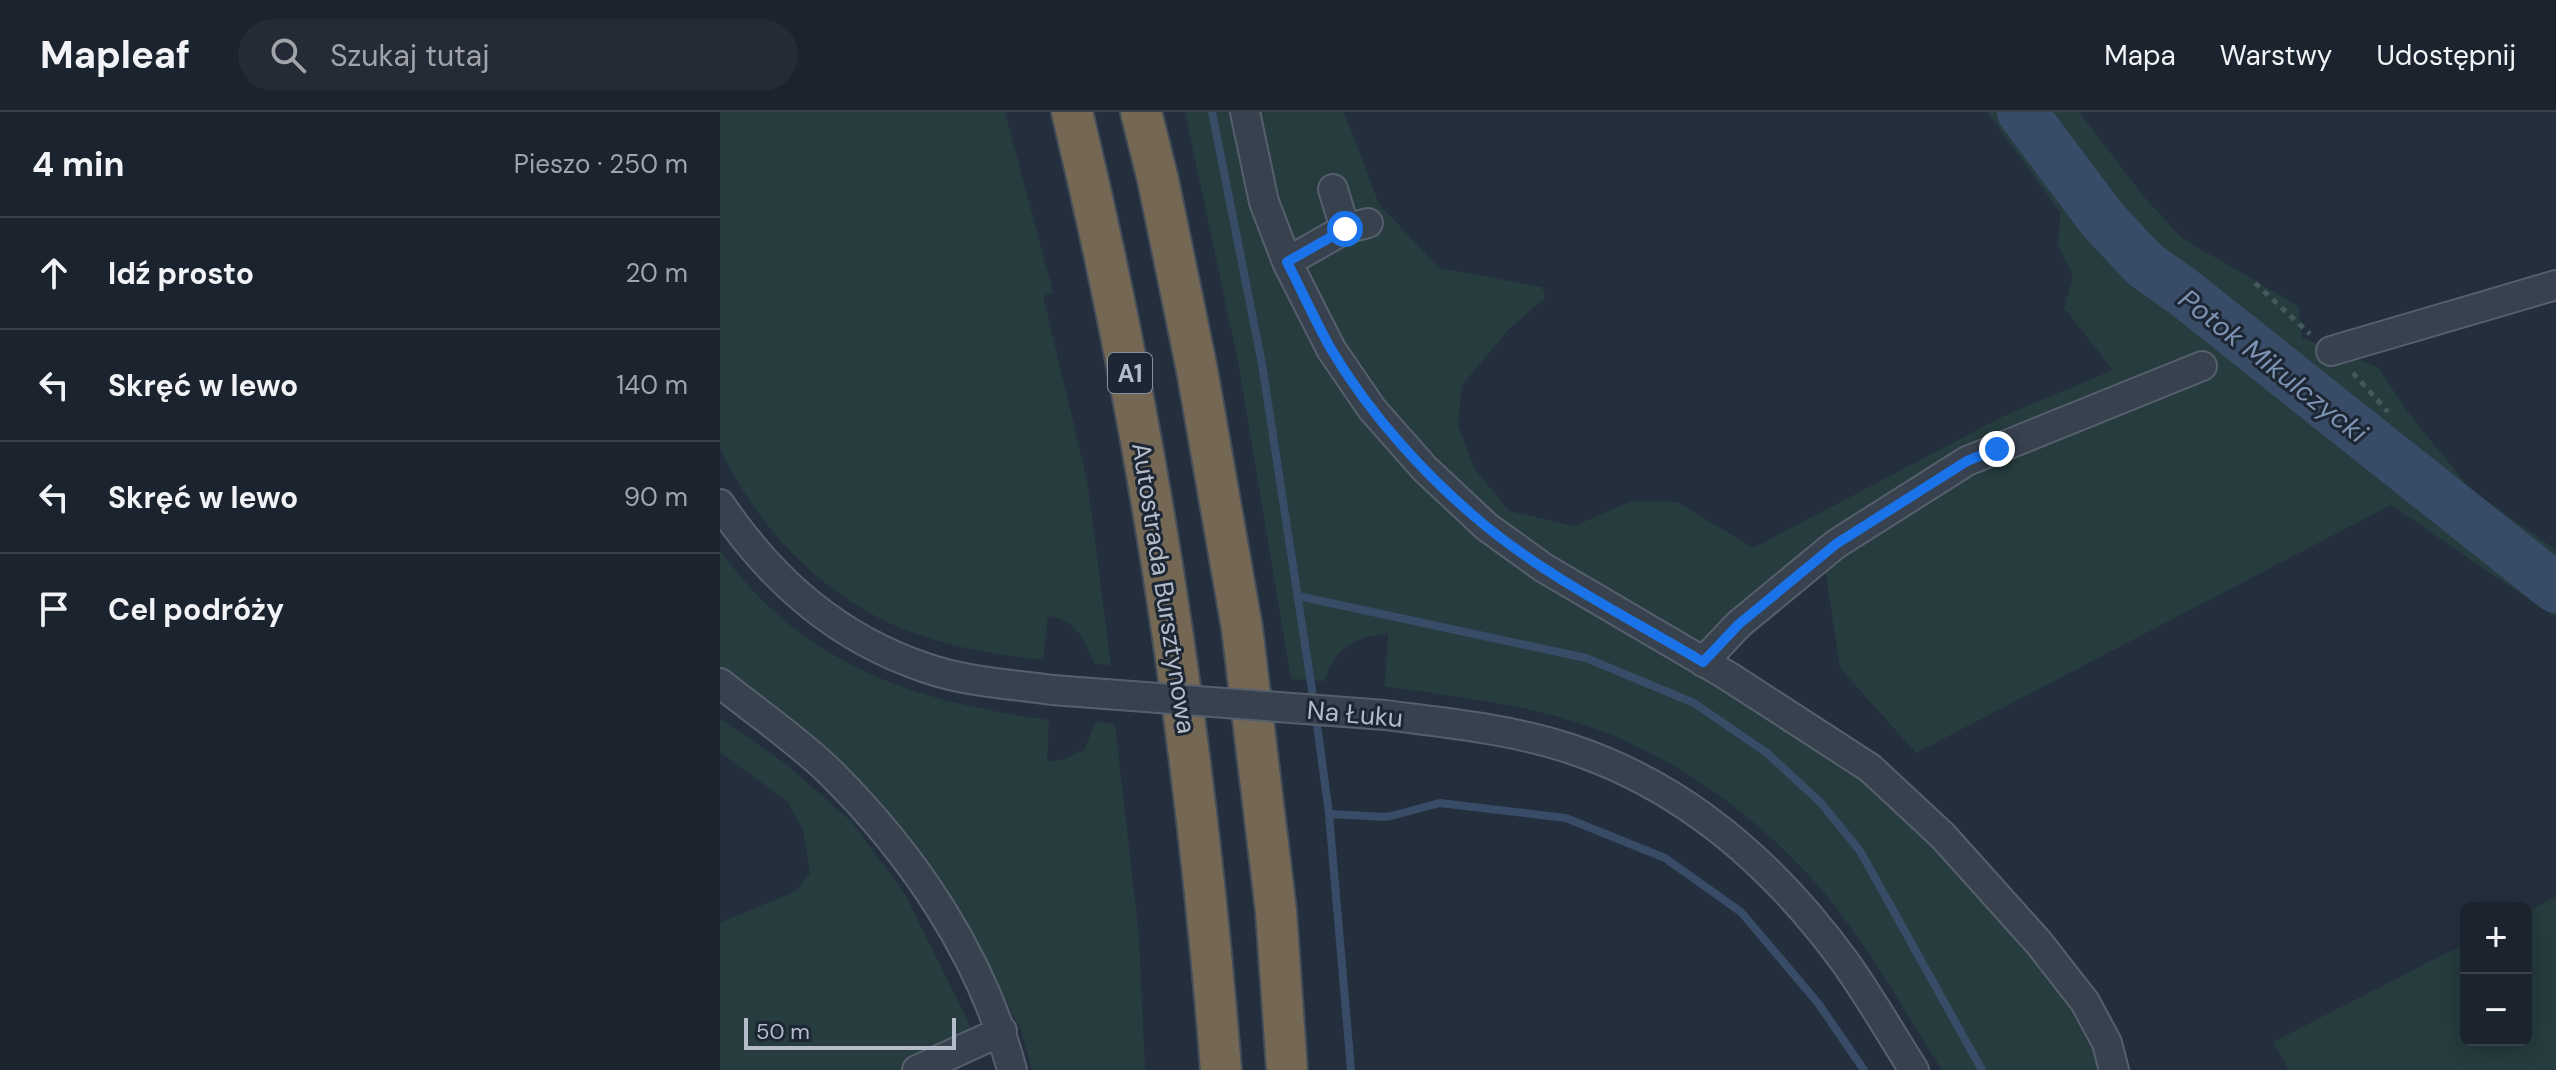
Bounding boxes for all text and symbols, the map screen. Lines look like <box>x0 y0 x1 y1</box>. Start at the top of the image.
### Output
search box <box>238 19 798 91</box>
text: Mapleaf <box>40 30 190 80</box>
icon: search <box>266 33 310 77</box>
text: Szukaj tutaj <box>330 36 489 75</box>
text: Mapa <box>2104 37 2176 74</box>
text: Warstwy <box>2220 37 2332 74</box>
text: Udostępnij <box>2376 37 2516 74</box>
text: 4 min <box>32 142 124 187</box>
text: Pieszo · 250 m <box>514 147 688 181</box>
route start <box>1327 211 1363 247</box>
icon: ahead <box>32 251 76 295</box>
text: Idź prosto <box>108 254 254 293</box>
text: 20 m <box>625 256 688 290</box>
water label: Potok Mikulczycki <box>2171 281 2376 452</box>
road number: A1 <box>1108 353 1152 393</box>
icon: left <box>32 363 76 407</box>
text: Skręć w lewo <box>108 366 298 405</box>
text: 140 m <box>616 368 688 402</box>
route end <box>1979 431 2015 467</box>
street label: Autostrada Bursztynowa <box>1124 440 1204 736</box>
icon: left <box>32 475 76 519</box>
text: Skręć w lewo <box>108 478 298 517</box>
text: 90 m <box>624 480 688 514</box>
icon: arrive <box>32 587 76 631</box>
text: Cel podróży <box>108 590 284 629</box>
street label: Na Łuku <box>1306 693 1404 735</box>
map controls <box>2460 902 2532 1046</box>
button: + <box>2460 902 2532 974</box>
button: − <box>2460 974 2532 1046</box>
scale bar <box>744 1014 956 1050</box>
text: 50 m <box>756 1017 810 1046</box>

